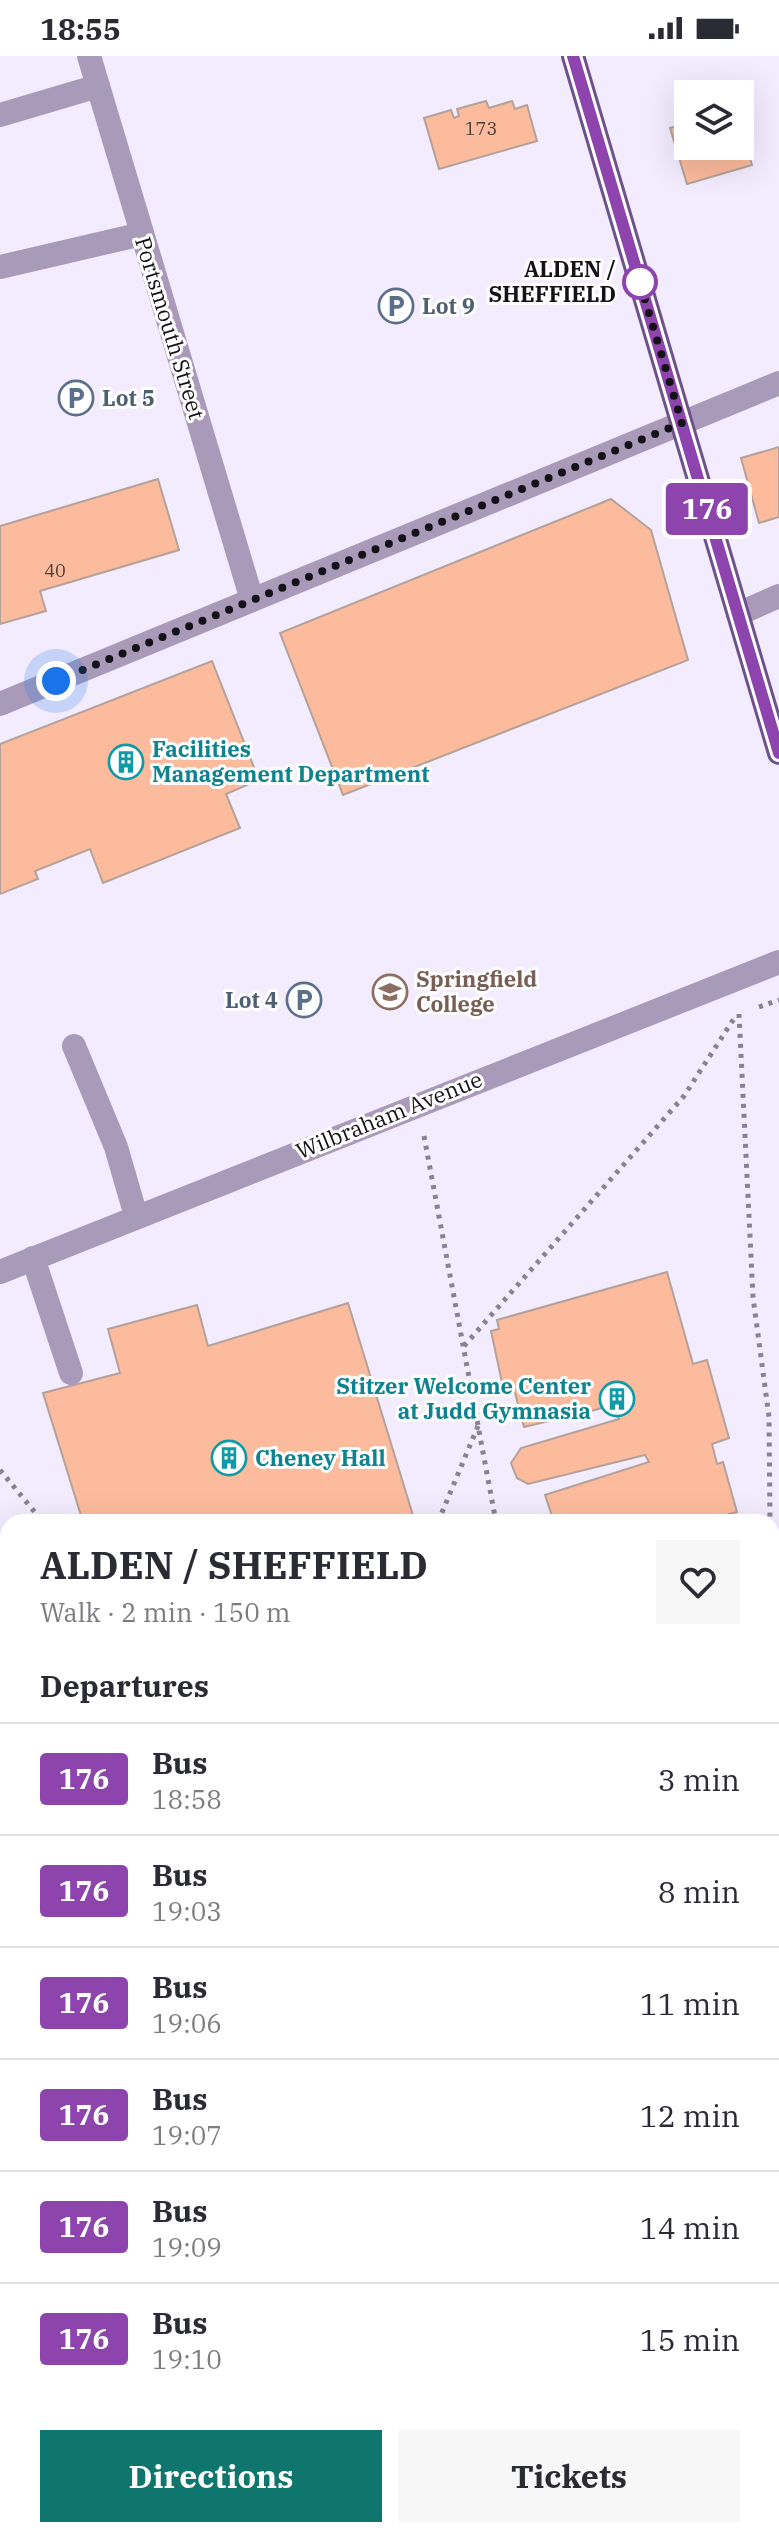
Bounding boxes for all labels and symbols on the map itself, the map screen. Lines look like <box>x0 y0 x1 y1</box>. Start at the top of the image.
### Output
house number: 173 <box>465 117 497 140</box>
street label: Portsmouth Street <box>129 233 212 423</box>
place label: ALDEN / SHEFFIELD <box>489 254 616 308</box>
marker: ALDEN / SHEFFIELD <box>623 265 657 299</box>
parking icon: Lot 9 <box>377 287 415 325</box>
place label: Lot 9 <box>422 291 475 320</box>
parking icon: Lot 5 <box>57 379 95 417</box>
place label: Lot 5 <box>102 383 155 412</box>
line badge: 176 <box>661 483 753 535</box>
house number: 40 <box>44 559 66 582</box>
your location <box>36 661 76 701</box>
place label: Facilities Management Department <box>152 734 430 788</box>
building icon: Facilities Management Department <box>107 743 145 781</box>
place label: Springfield College <box>416 964 537 1018</box>
school or university icon: Springfield College <box>371 973 409 1011</box>
parking icon: Lot 4 <box>285 981 323 1019</box>
place label: Lot 4 <box>225 985 278 1014</box>
street label: Wilbraham Avenue <box>291 1064 486 1165</box>
place label: Stitzer Welcome Center at Judd Gymnasia <box>336 1371 591 1425</box>
building icon: Stitzer Welcome Center at Judd Gymnasia <box>598 1380 636 1418</box>
building icon: Cheney Hall <box>210 1439 248 1477</box>
place label: Cheney Hall <box>255 1443 386 1472</box>

